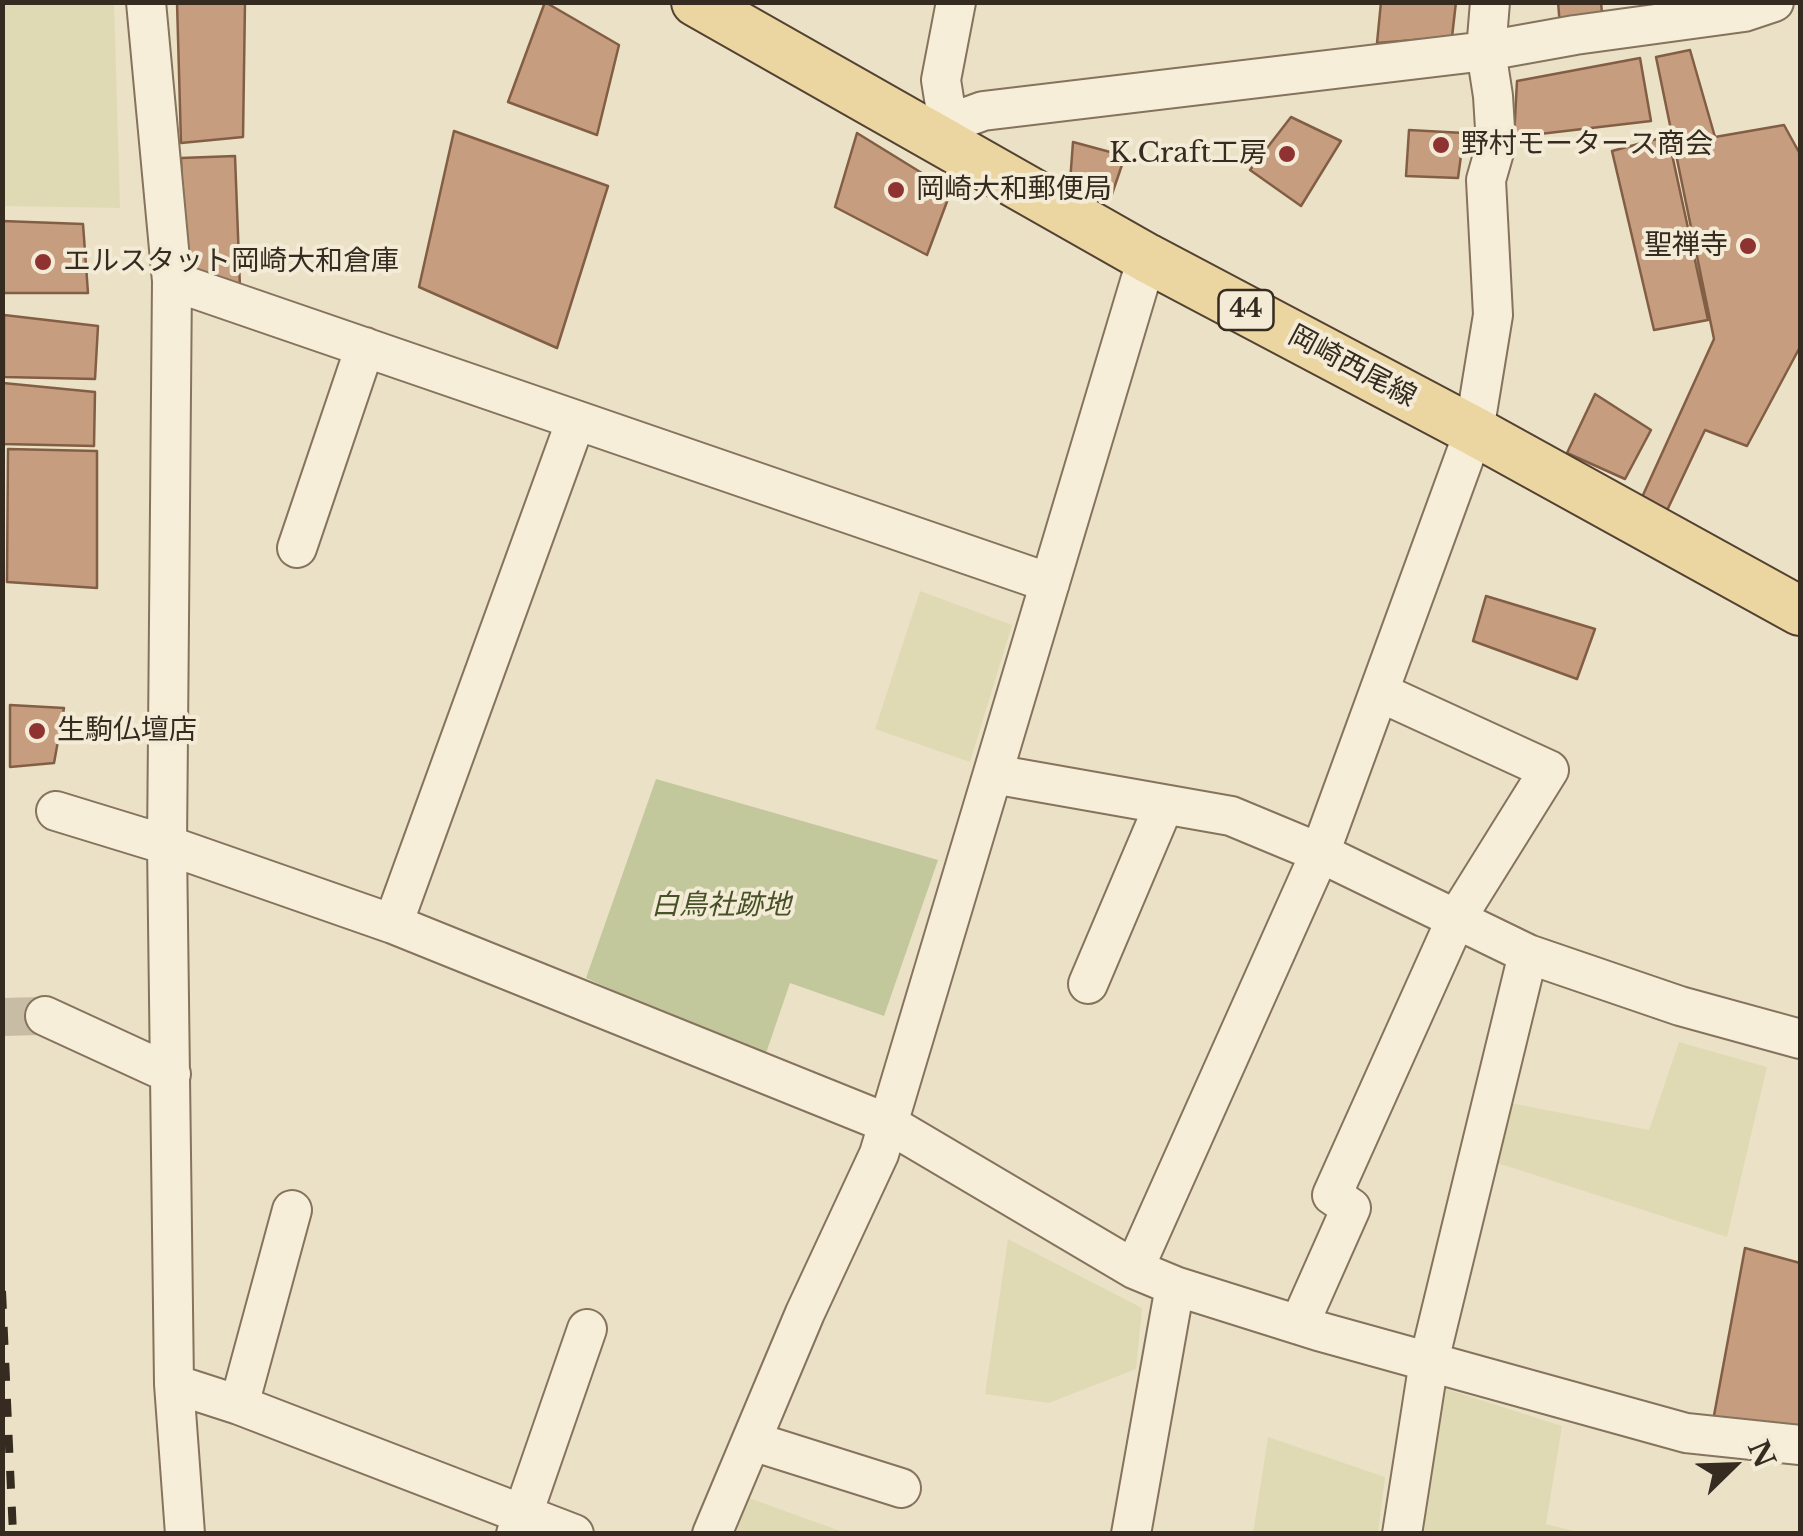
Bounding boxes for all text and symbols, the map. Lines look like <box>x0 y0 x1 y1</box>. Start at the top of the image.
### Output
place label: 野村モータース商会 <box>1461 128 1713 162</box>
marker: 野村モータース商会 <box>1430 134 1452 156</box>
place label: K.Craft工房 <box>1109 137 1267 171</box>
marker: K.Craft工房 <box>1276 143 1298 165</box>
place label: 岡崎大和郵便局 <box>916 173 1112 207</box>
marker: 岡崎大和郵便局 <box>885 179 907 201</box>
place label: 聖禅寺 <box>1644 229 1728 263</box>
marker: 聖禅寺 <box>1737 235 1759 257</box>
place label: エルスタット岡崎大和倉庫 <box>63 245 399 279</box>
marker: エルスタット岡崎大和倉庫 <box>32 251 54 273</box>
road number: 44 <box>1218 290 1274 330</box>
street label: 岡崎西尾線 <box>1282 319 1422 415</box>
place label: 生駒仏壇店 <box>57 714 197 748</box>
marker: 生駒仏壇店 <box>26 720 48 742</box>
park label: 白鳥社跡地 <box>651 889 791 923</box>
north arrow <box>1683 1416 1783 1516</box>
text: N <box>1740 1435 1782 1473</box>

